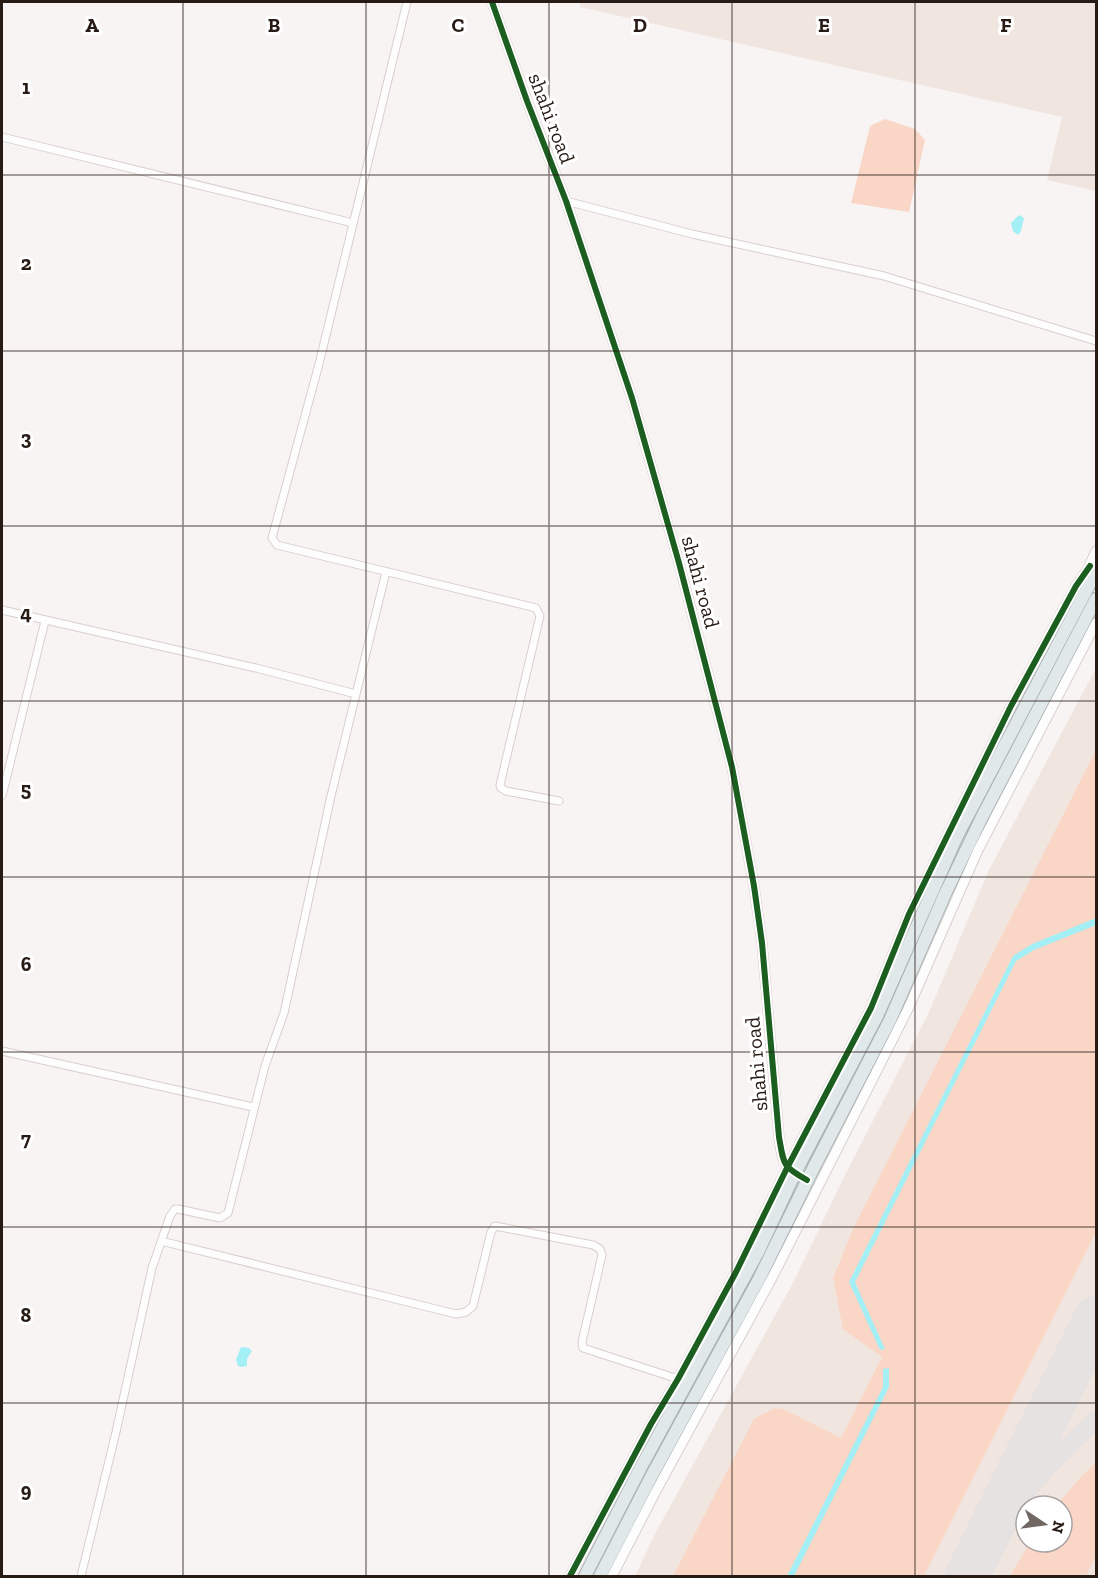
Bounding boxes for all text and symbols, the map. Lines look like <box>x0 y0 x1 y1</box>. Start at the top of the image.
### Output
text: A <box>85 13 99 37</box>
text: B <box>268 13 280 37</box>
text: C <box>452 13 465 37</box>
text: D <box>633 13 647 37</box>
text: E <box>818 13 830 37</box>
text: F <box>1000 13 1012 37</box>
street label: shahi road <box>523 69 581 167</box>
text: 1 <box>22 75 30 99</box>
text: 2 <box>21 251 32 275</box>
text: 3 <box>21 426 32 450</box>
street label: shahi road <box>677 533 725 631</box>
text: 4 <box>20 601 32 625</box>
text: 5 <box>21 777 31 801</box>
text: 6 <box>21 952 32 976</box>
street label: shahi road <box>739 1015 773 1112</box>
text: 7 <box>21 1127 31 1151</box>
text: 8 <box>21 1303 32 1327</box>
text: 9 <box>21 1478 32 1502</box>
north arrow <box>1014 1494 1074 1554</box>
text: N <box>1048 1519 1069 1535</box>

